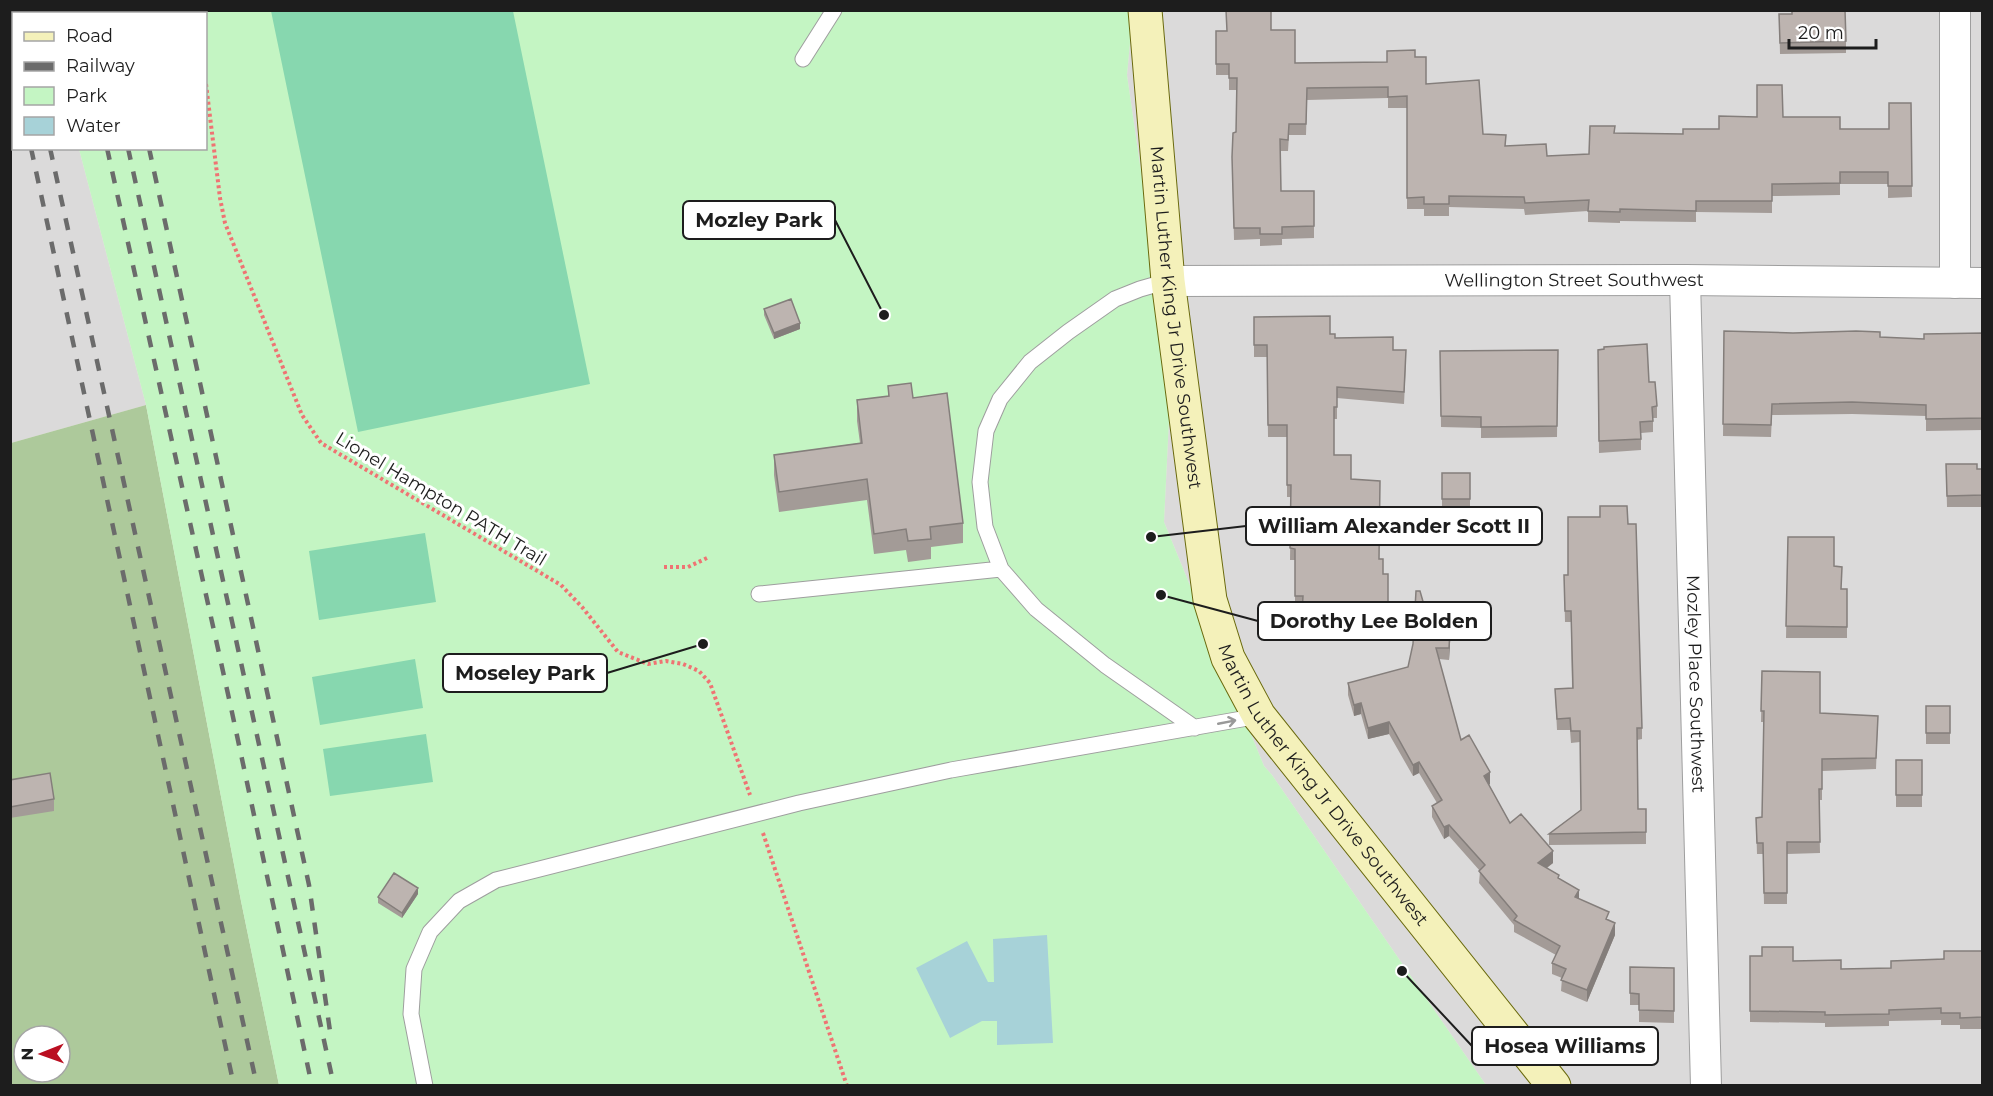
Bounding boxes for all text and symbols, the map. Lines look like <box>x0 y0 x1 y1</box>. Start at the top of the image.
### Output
legend <box>12 12 207 150</box>
scale bar <box>1789 12 1876 50</box>
text: 20 m <box>1798 22 1844 44</box>
text: Road <box>66 25 113 47</box>
text: Railway <box>66 55 135 77</box>
text: Park <box>66 85 107 107</box>
text: Water <box>66 115 121 137</box>
street label: Martin Luther King Jr Drive Southwest <box>1146 145 1206 490</box>
callout: Mozley Park <box>683 201 835 239</box>
text: Mozley Park <box>695 208 824 232</box>
street label: Wellington Street Southwest <box>1444 269 1704 291</box>
street label: Lionel Hampton PATH Trail <box>332 427 550 571</box>
callout: William Alexander Scott II <box>1246 507 1542 545</box>
text: William Alexander Scott II <box>1258 514 1530 538</box>
street label: Mozley Place Southwest <box>1682 575 1709 793</box>
callout: Dorothy Lee Bolden <box>1258 602 1491 640</box>
text: Dorothy Lee Bolden <box>1270 609 1478 633</box>
street label: Martin Luther King Jr Drive Southwest <box>1213 641 1433 930</box>
callout: Moseley Park <box>443 654 607 692</box>
text: Moseley Park <box>455 661 596 685</box>
one-way arrow <box>1217 716 1236 727</box>
north arrow <box>12 1024 72 1084</box>
callout: Hosea Williams <box>1472 1027 1658 1065</box>
text: Hosea Williams <box>1484 1034 1646 1058</box>
text: N <box>18 1048 37 1061</box>

